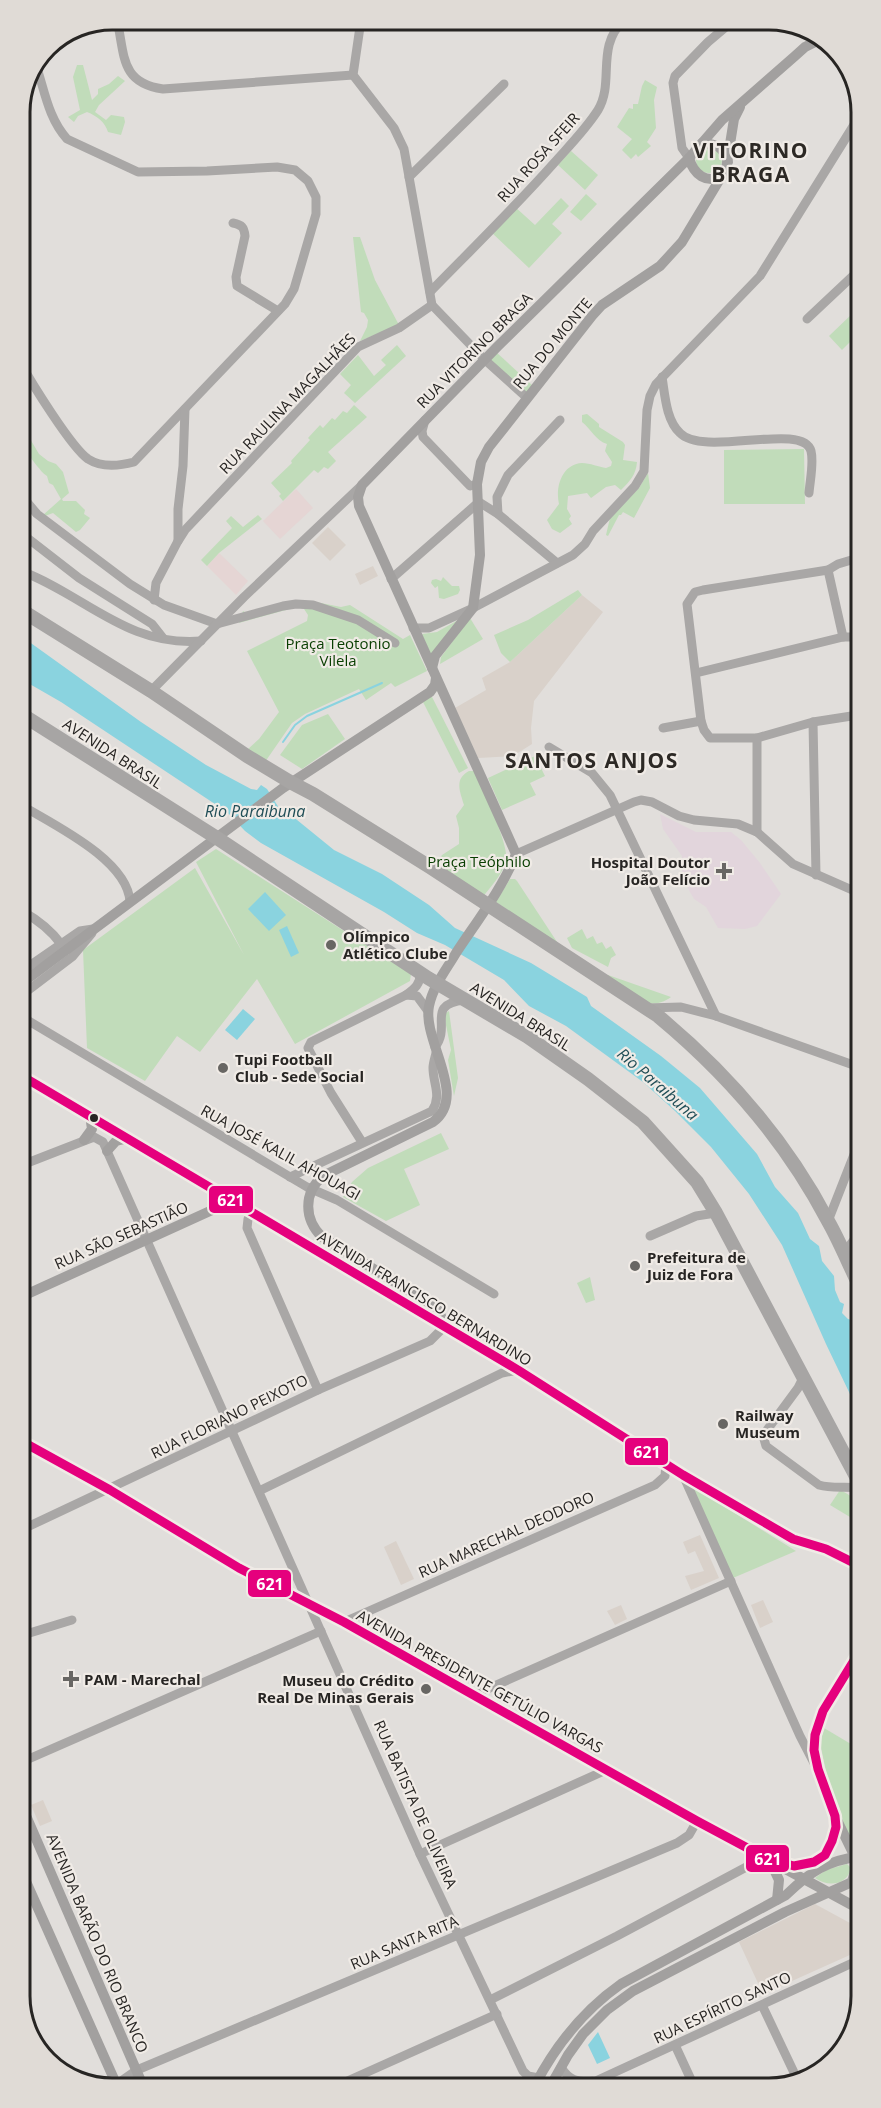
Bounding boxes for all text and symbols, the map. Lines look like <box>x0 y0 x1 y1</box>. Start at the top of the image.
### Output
street label: RUA ROSA SFEIR <box>492 107 584 206</box>
district label: VITORINO BRAGA <box>693 136 809 188</box>
street label: RUA VITORINO BRAGA <box>412 287 537 412</box>
street label: RUA DO MONTE <box>508 293 596 393</box>
street label: RUA RAULINA MAGALHÃES <box>214 328 360 478</box>
park label: Praça Teotonio Vilela <box>286 633 391 670</box>
street label: AVENIDA BRASIL <box>59 713 167 793</box>
district label: SANTOS ANJOS <box>505 746 679 774</box>
water label: Rio Paraibuna <box>205 800 305 822</box>
park label: Praça Teóphilo <box>427 851 531 871</box>
place label: Hospital Doutor João Felício <box>591 852 710 889</box>
marker: Hospital Doutor João Felício <box>715 862 733 880</box>
place label: Olímpico Atlético Clube <box>343 926 448 963</box>
marker: Olímpico Atlético Clube <box>324 938 338 952</box>
street label: AVENIDA BRASIL <box>467 977 575 1055</box>
water label: Rio Paraibuna <box>613 1043 703 1125</box>
place label: Tupi Football Club - Sede Social <box>235 1049 364 1086</box>
marker: Tupi Football Club - Sede Social <box>216 1061 230 1075</box>
street label: RUA JOSÉ KALIL AHOUAGI <box>197 1100 365 1204</box>
unlabelled marker <box>88 1112 100 1124</box>
line badge: 621 <box>208 1185 254 1214</box>
text: 621 <box>217 1189 245 1211</box>
street label: RUA SÃO SEBASTIÃO <box>51 1196 191 1274</box>
street label: AVENIDA FRANCISCO BERNARDINO <box>314 1226 536 1370</box>
place label: Prefeitura de Juiz de Fora <box>645 1247 746 1284</box>
marker: Prefeitura de Juiz de Fora <box>628 1259 642 1273</box>
street label: RUA FLORIANO PEIXOTO <box>147 1369 311 1463</box>
place label: Railway Museum <box>735 1405 800 1442</box>
marker: Railway Museum <box>716 1417 730 1431</box>
line badge: 621 <box>624 1437 669 1466</box>
text: 621 <box>633 1441 661 1463</box>
street label: RUA MARECHAL DEODORO <box>415 1486 597 1582</box>
line badge: 621 <box>247 1569 292 1598</box>
text: 621 <box>256 1573 284 1595</box>
street label: AVENIDA PRESIDENTE GETÚLIO VARGAS <box>353 1605 607 1757</box>
place label: PAM - Marechal <box>84 1669 201 1689</box>
marker: PAM - Marechal <box>62 1670 80 1688</box>
place label: Museu do Crédito Real De Minas Gerais <box>257 1670 414 1707</box>
marker: Museu do Crédito Real De Minas Gerais <box>419 1682 433 1696</box>
street label: RUA BATISTA DE OLIVEIRA <box>370 1717 462 1892</box>
street label: AVENIDA BARÃO DO RIO BRANCO <box>43 1830 153 2056</box>
line badge: 621 <box>745 1844 790 1873</box>
text: 621 <box>754 1848 782 1870</box>
street label: RUA SANTA RITA <box>347 1910 461 1974</box>
street label: RUA ESPÍRITO SANTO <box>650 1966 794 2048</box>

